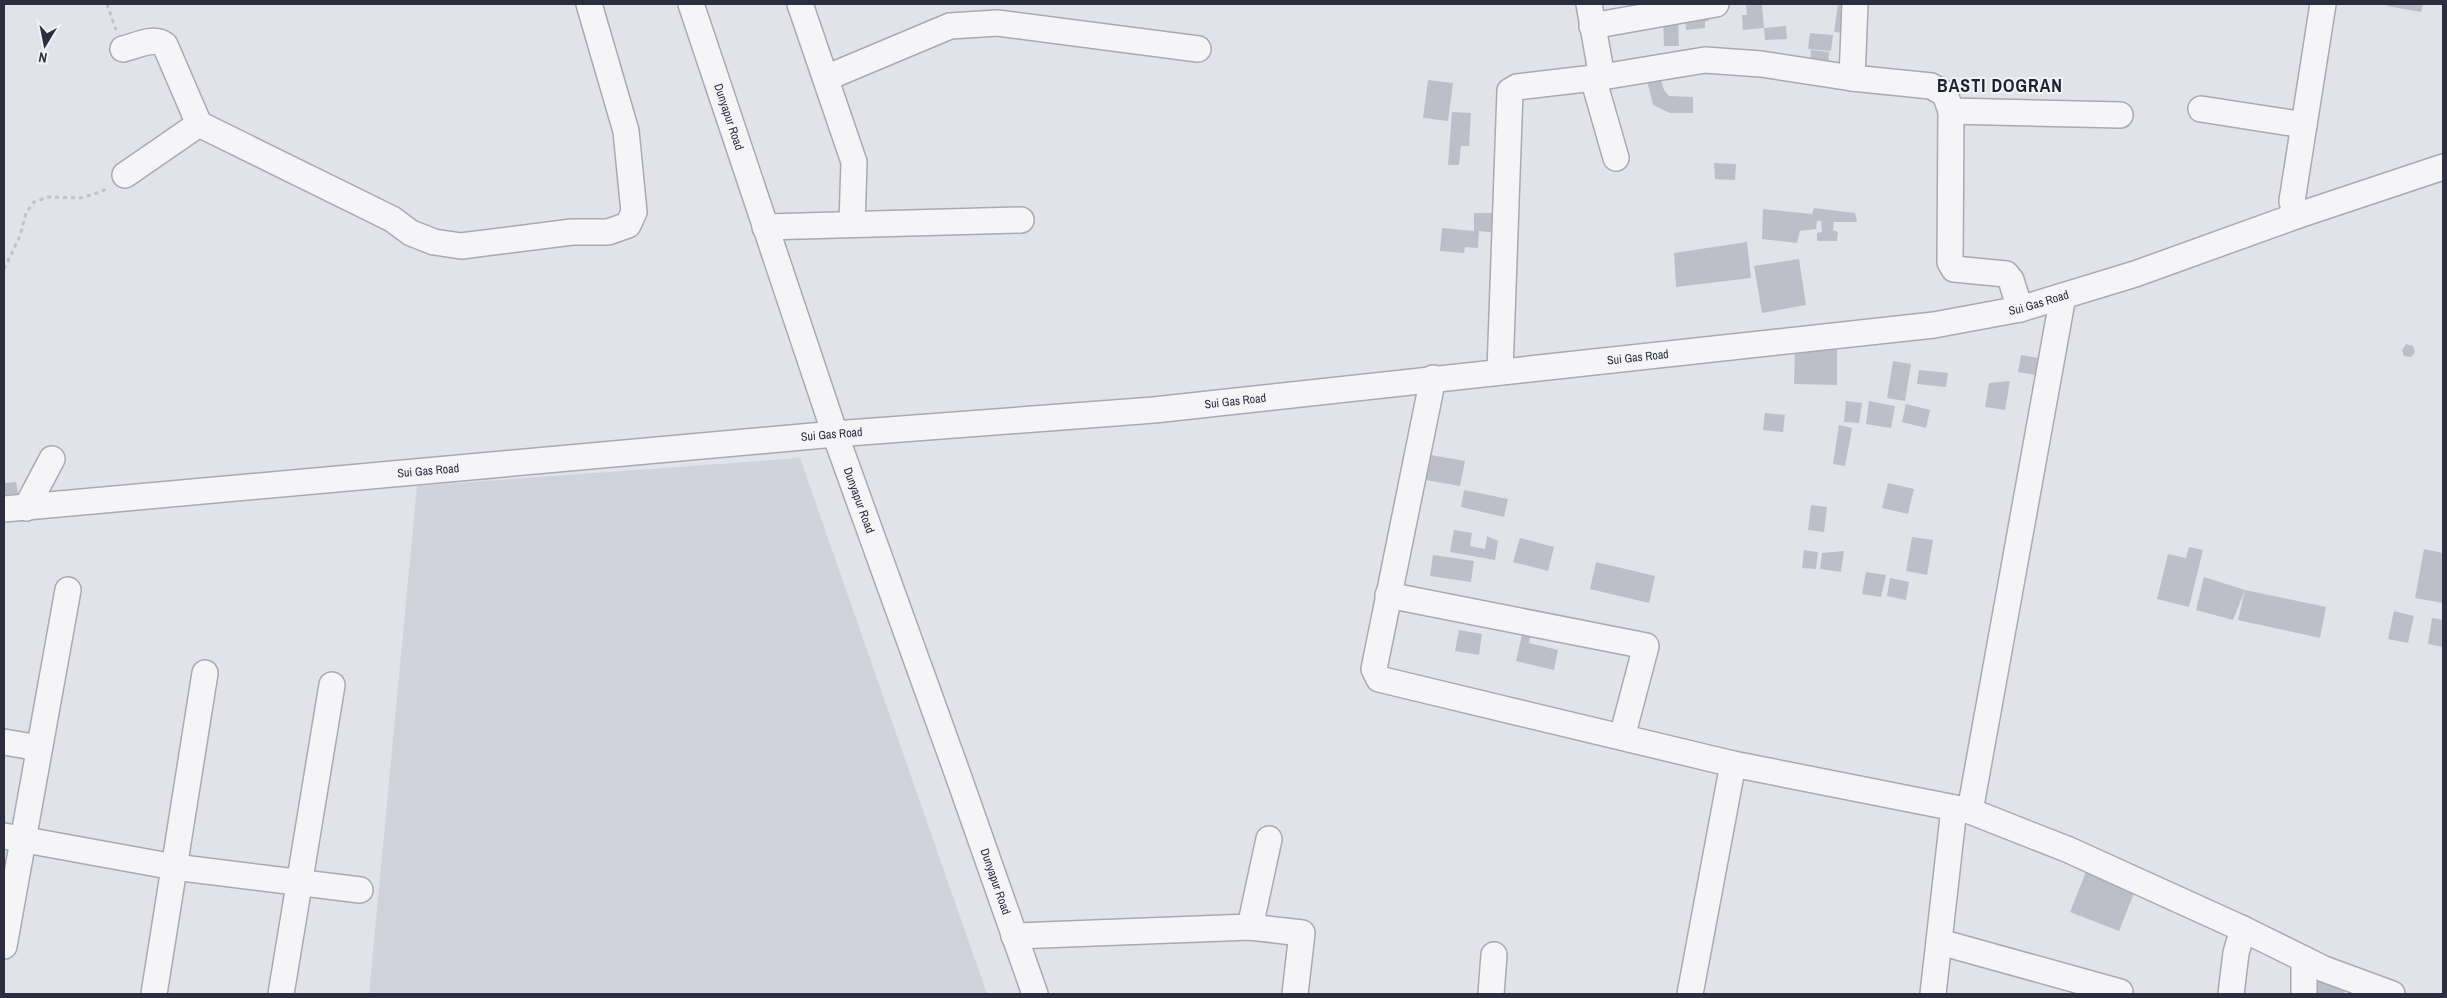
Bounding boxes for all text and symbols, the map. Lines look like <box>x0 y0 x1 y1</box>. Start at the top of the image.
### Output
north arrow <box>20 20 70 70</box>
text: N <box>37 48 48 67</box>
district label: BASTI DOGRAN <box>1937 73 2063 98</box>
street label: Dunyapur Road <box>710 82 747 152</box>
street label: Sui Gas Road <box>2007 287 2071 319</box>
street label: Sui Gas Road <box>1606 346 1670 369</box>
street label: Sui Gas Road <box>1204 390 1267 412</box>
street label: Sui Gas Road <box>800 424 863 445</box>
street label: Sui Gas Road <box>397 460 460 481</box>
street label: Dunyapur Road <box>840 465 878 536</box>
street label: Dunyapur Road <box>976 846 1014 917</box>

